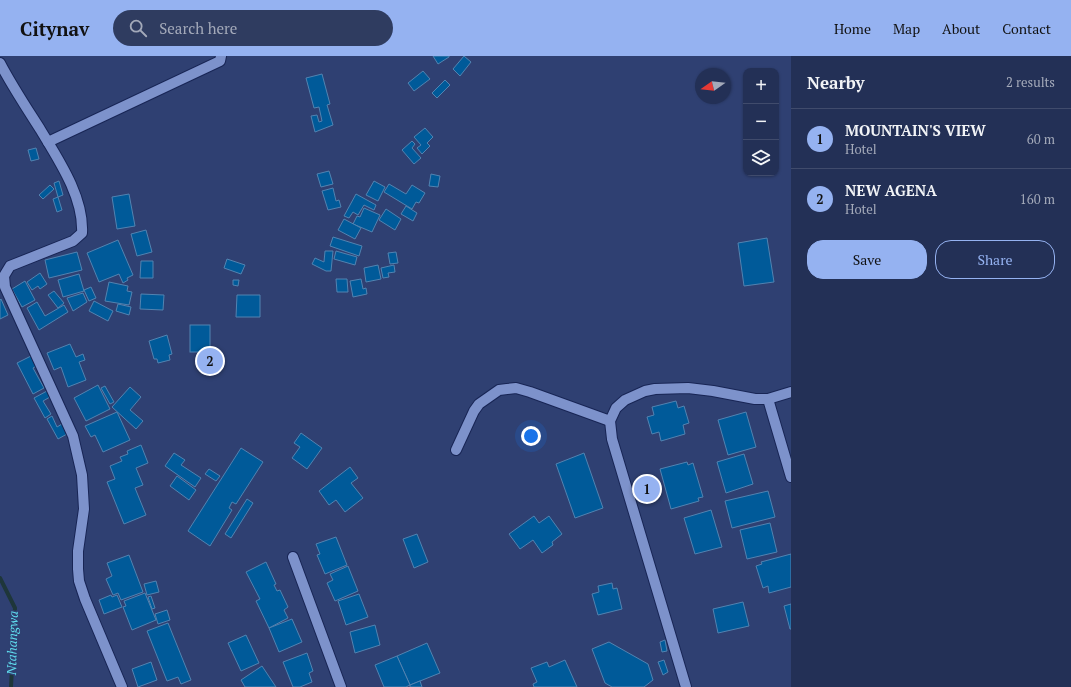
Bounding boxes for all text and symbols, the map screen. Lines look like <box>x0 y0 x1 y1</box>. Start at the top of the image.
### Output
search box <box>113 10 393 46</box>
text: Citynav <box>20 16 89 41</box>
icon: search <box>127 17 149 39</box>
text: Search here <box>159 18 237 38</box>
text: Home <box>834 19 871 38</box>
text: Map <box>893 19 920 38</box>
text: About <box>942 19 980 38</box>
text: Contact <box>1002 19 1051 38</box>
north arrow <box>695 68 731 104</box>
map controls <box>743 68 779 176</box>
button: + <box>743 68 779 104</box>
text: Nearby <box>807 71 865 94</box>
text: 2 results <box>1006 73 1055 91</box>
button: − <box>743 104 779 140</box>
text: MOUNTAIN'S VIEW <box>845 120 986 140</box>
text: 1 <box>816 130 824 148</box>
text: 60 m <box>1027 130 1055 148</box>
button: layers <box>743 140 779 176</box>
text: Hotel <box>845 140 877 158</box>
text: NEW AGENA <box>845 180 937 200</box>
text: 2 <box>816 190 824 208</box>
text: 160 m <box>1020 190 1055 208</box>
text: Hotel <box>845 200 877 218</box>
button: Save <box>807 240 927 279</box>
button: Share <box>935 240 1055 279</box>
pin: 2 <box>197 346 223 376</box>
your location <box>521 426 541 446</box>
pin: 1 <box>634 474 660 504</box>
water label: Ntahangwa <box>2 611 22 676</box>

